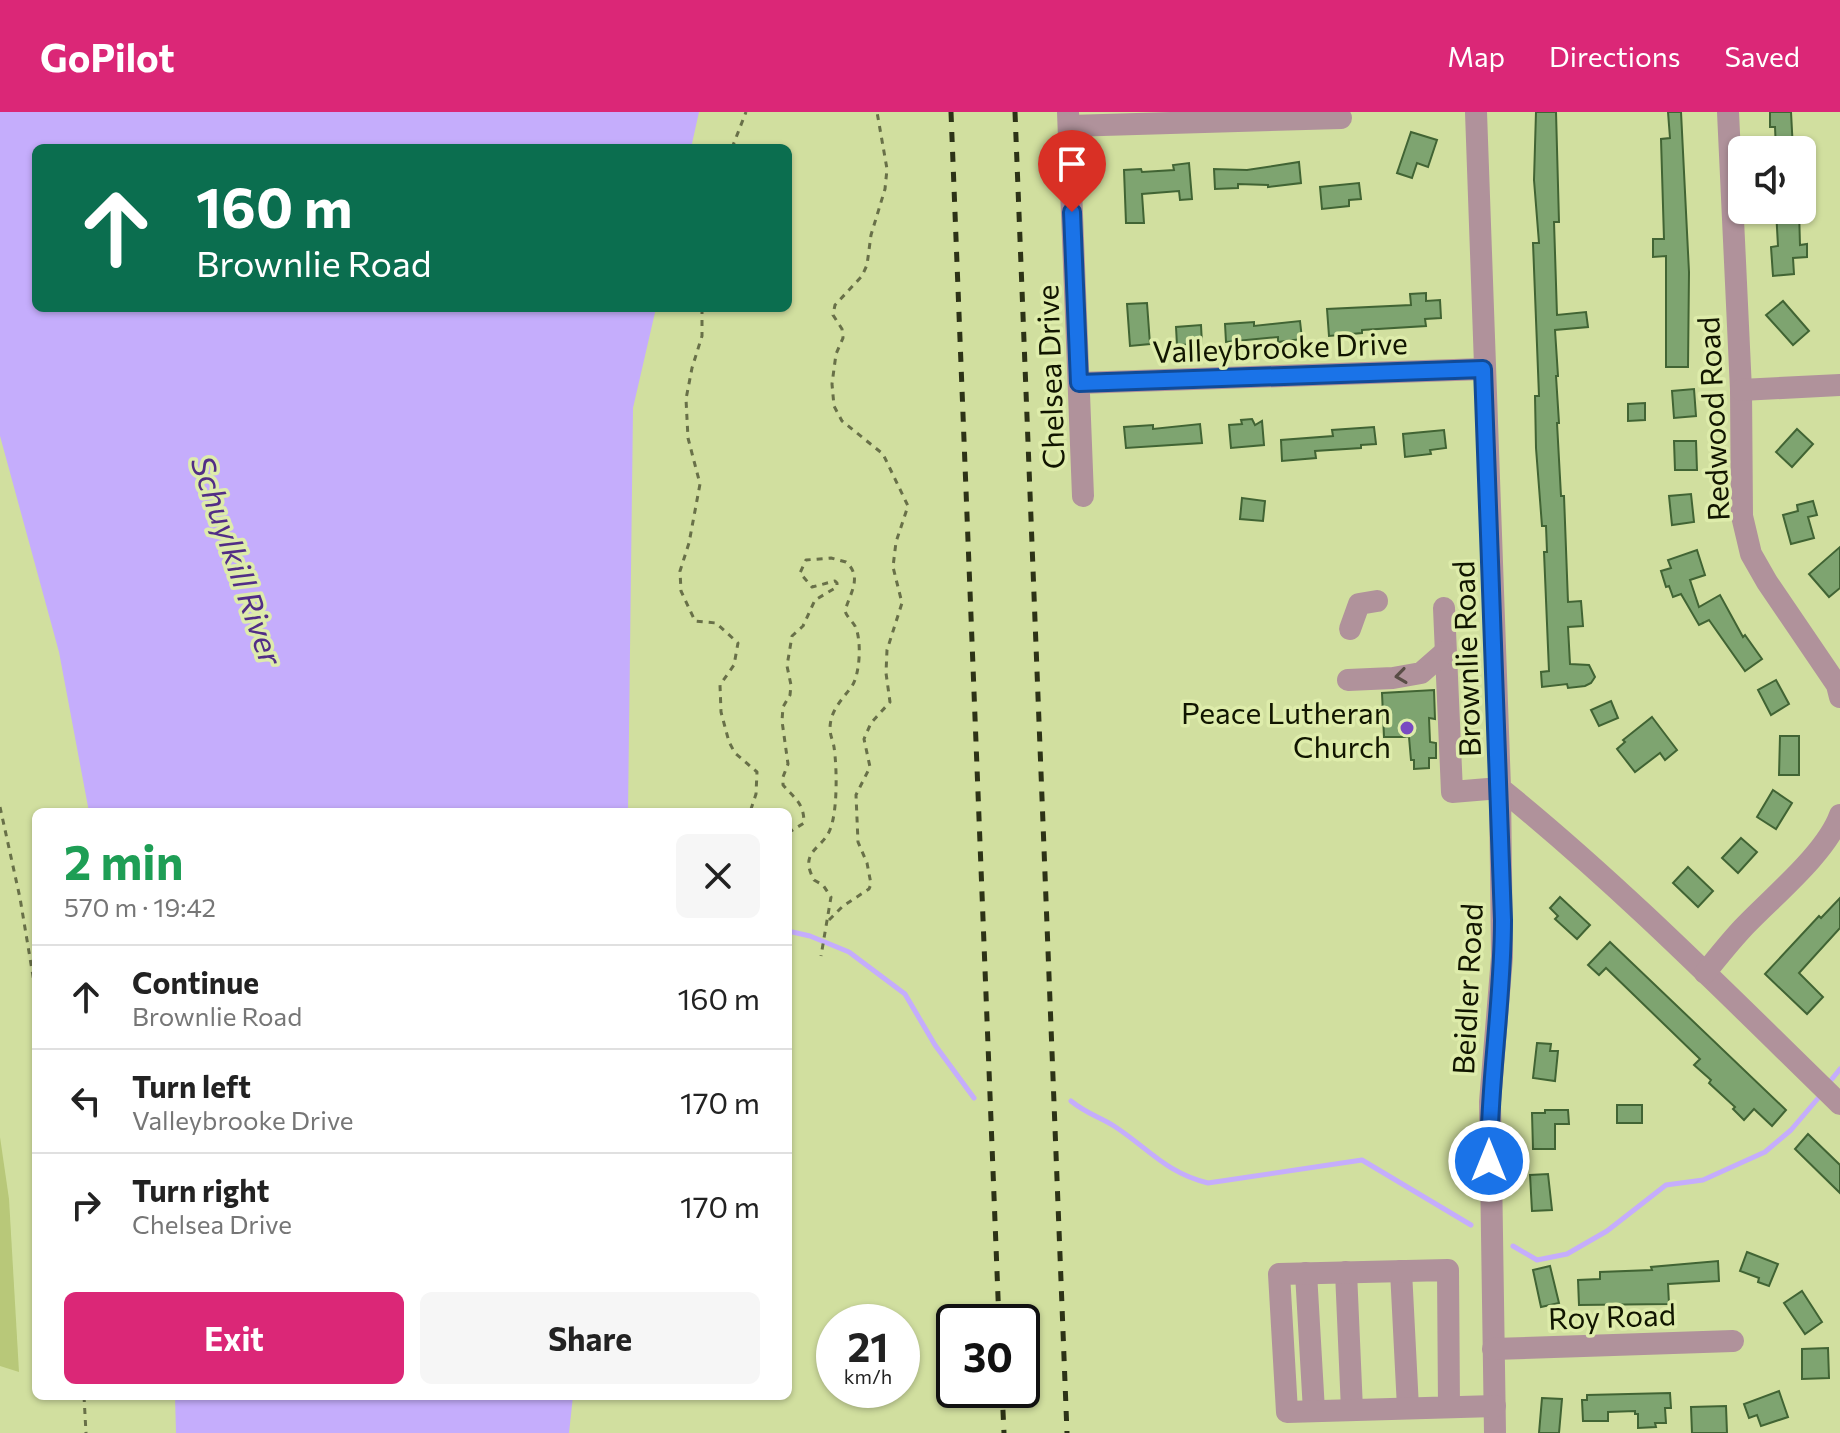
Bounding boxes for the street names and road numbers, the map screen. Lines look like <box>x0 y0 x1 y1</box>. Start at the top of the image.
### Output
street label: Chelsea Drive <box>1027 284 1071 470</box>
street label: Redwood Road <box>1688 316 1736 522</box>
street label: Valleybrooke Drive <box>1152 323 1408 369</box>
street label: Brownlie Road <box>1443 560 1487 758</box>
street label: Beidler Road <box>1443 902 1489 1076</box>
street label: Roy Road <box>1547 1294 1677 1336</box>

